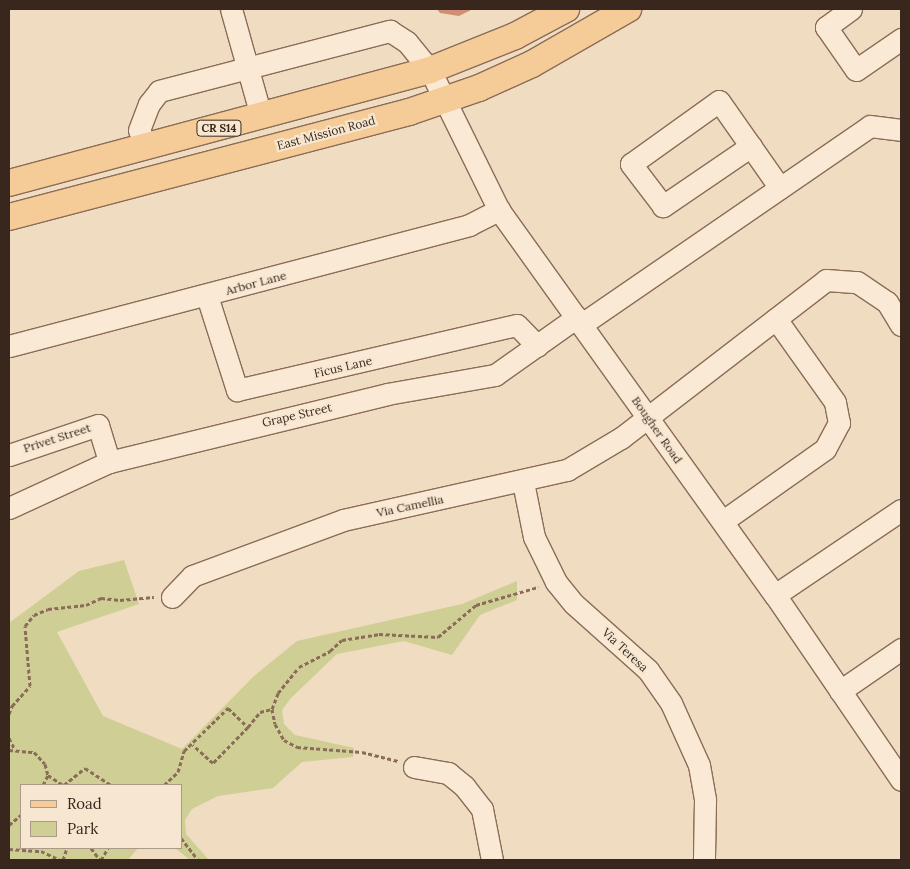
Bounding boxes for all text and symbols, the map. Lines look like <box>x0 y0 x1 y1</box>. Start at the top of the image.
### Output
street label: East Mission Road <box>275 113 377 153</box>
road number: CR S14 <box>195 120 243 136</box>
street label: Arbor Lane <box>224 268 288 298</box>
street label: Ficus Lane <box>312 353 374 381</box>
street label: Bougher Road <box>629 394 685 466</box>
street label: Grape Street <box>261 400 333 430</box>
street label: Privet Street <box>21 420 93 456</box>
street label: Via Camellia <box>375 492 445 520</box>
street label: Via Teresa <box>599 625 651 675</box>
legend <box>20 784 182 849</box>
text: Road <box>67 794 102 813</box>
text: Park <box>67 819 98 838</box>

